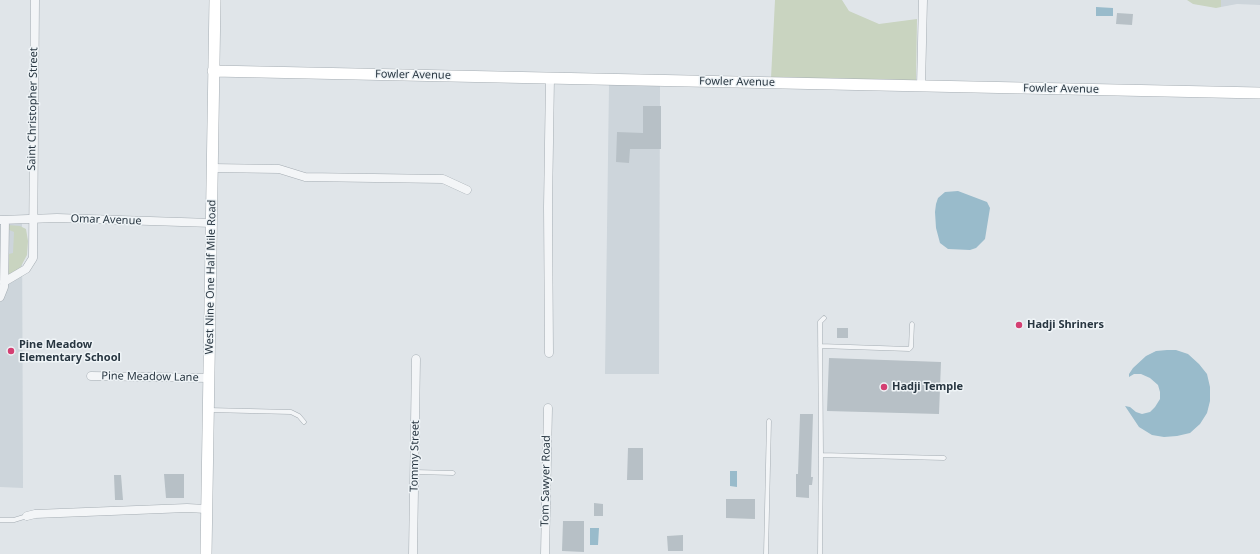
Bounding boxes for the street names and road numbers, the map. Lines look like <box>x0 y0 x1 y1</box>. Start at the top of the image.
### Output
street label: Saint Christopher Street <box>25 47 41 171</box>
street label: Fowler Avenue <box>375 68 451 82</box>
street label: Fowler Avenue <box>699 75 775 89</box>
street label: Fowler Avenue <box>1023 82 1099 96</box>
street label: West Nine One Half Mile Road <box>203 200 219 354</box>
street label: Omar Avenue <box>70 212 142 228</box>
street label: Pine Meadow Lane <box>101 370 199 384</box>
street label: Tommy Street <box>408 420 422 492</box>
street label: Tom Sawyer Road <box>539 435 553 527</box>

